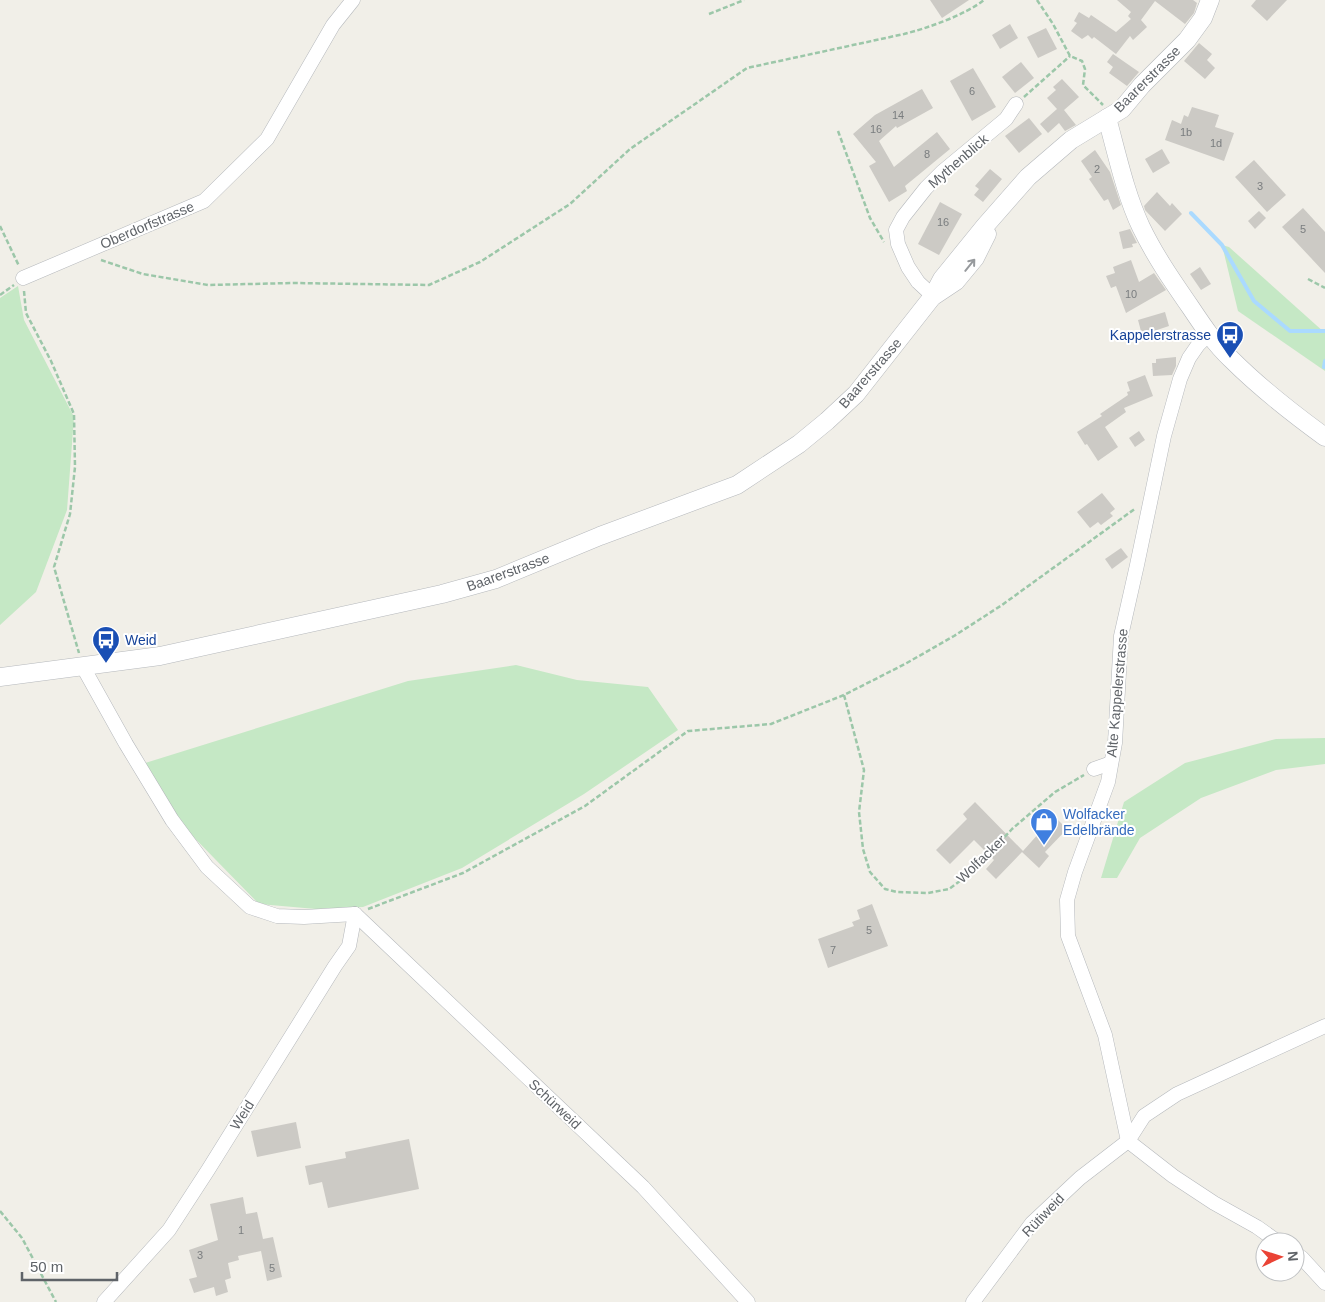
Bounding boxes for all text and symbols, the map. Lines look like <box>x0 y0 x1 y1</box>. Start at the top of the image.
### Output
street label: Baarerstrasse <box>1111 42 1184 115</box>
house number: 6 <box>969 85 975 97</box>
house number: 14 <box>892 109 904 121</box>
house number: 16 <box>870 123 882 135</box>
house number: 1b <box>1180 126 1192 138</box>
street label: Mythenblick <box>925 130 992 191</box>
house number: 1d <box>1210 137 1222 149</box>
house number: 8 <box>924 148 930 160</box>
house number: 2 <box>1094 163 1100 175</box>
house number: 3 <box>1257 180 1263 192</box>
street label: Oberdorfstrasse <box>98 198 197 252</box>
house number: 16 <box>937 216 949 228</box>
house number: 5 <box>1300 223 1306 235</box>
one-way arrow <box>964 259 975 272</box>
house number: 10 <box>1125 288 1137 300</box>
bus stop icon: Kappelerstrasse <box>1215 320 1245 359</box>
place label: Kappelerstrasse <box>1110 327 1211 343</box>
street label: Baarerstrasse <box>835 335 905 411</box>
street label: Baarerstrasse <box>464 550 552 594</box>
bus stop icon: Weid <box>91 625 121 664</box>
street label: Alte Kappelerstrasse <box>1103 628 1131 758</box>
place label: Weid <box>125 632 157 648</box>
place label: Wolfacker Edelbrände <box>1063 806 1135 838</box>
shop icon: Wolfacker Edelbrände <box>1029 807 1059 846</box>
street label: Wolfacker <box>953 831 1009 886</box>
house number: 5 <box>866 924 872 936</box>
house number: 7 <box>830 944 836 956</box>
street label: Schürweid <box>526 1076 584 1132</box>
street label: Weid <box>227 1097 257 1133</box>
street label: Rütiweid <box>1019 1190 1067 1240</box>
house number: 1 <box>238 1224 244 1236</box>
north arrow <box>1255 1232 1305 1282</box>
house number: 3 <box>197 1249 203 1261</box>
scale bar <box>22 1250 118 1282</box>
text: N <box>1285 1250 1301 1262</box>
text: 50 m <box>30 1258 63 1275</box>
house number: 5 <box>269 1262 275 1274</box>

